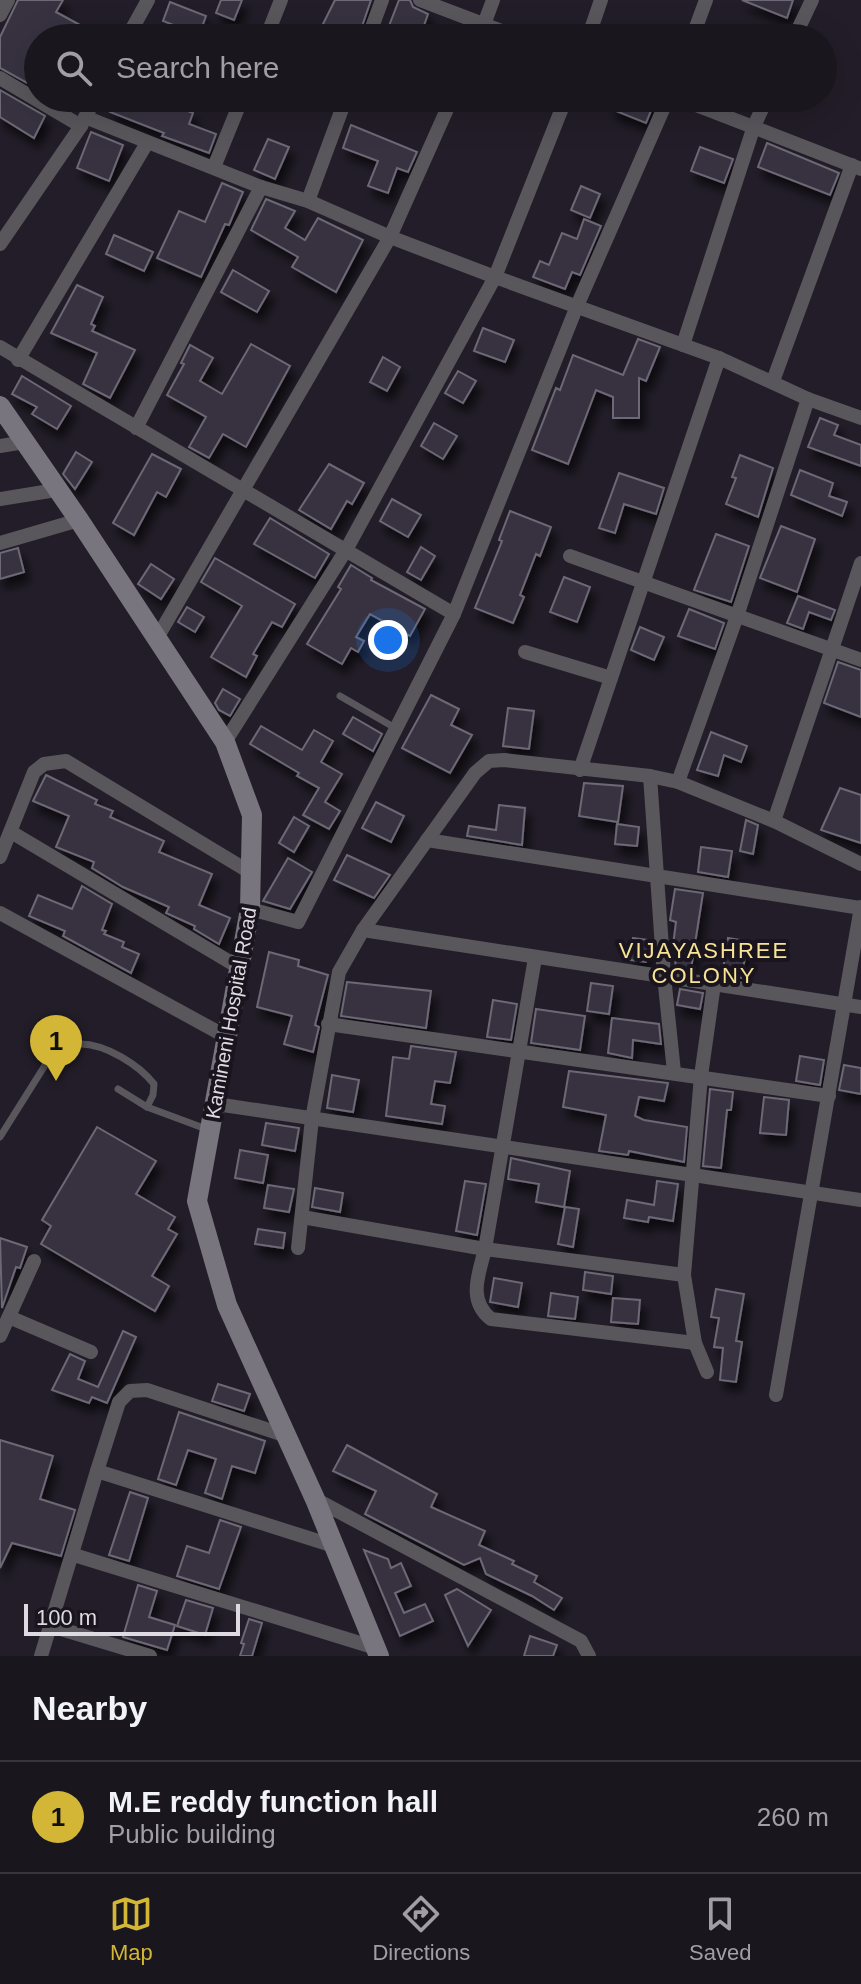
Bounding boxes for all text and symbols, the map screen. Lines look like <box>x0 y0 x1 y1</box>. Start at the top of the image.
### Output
search box <box>24 24 837 112</box>
icon: search <box>52 46 96 90</box>
text: Search here <box>116 51 279 84</box>
your location <box>368 620 408 660</box>
street label: Kamineni Hospital Road <box>202 905 260 1121</box>
district label: VIJAYASHREE COLONY <box>619 938 789 988</box>
pin: 1 <box>30 1015 82 1081</box>
scale bar <box>24 1600 240 1636</box>
text: 100 m <box>36 1605 97 1630</box>
text: Nearby <box>32 1689 147 1727</box>
text: M.E reddy function hall <box>108 1785 438 1818</box>
text: 1 <box>51 1802 65 1832</box>
text: 260 m <box>757 1802 829 1832</box>
text: Public building <box>108 1819 276 1849</box>
tab: Map <box>109 1892 153 1966</box>
tab: Directions <box>372 1892 470 1966</box>
tab: Saved <box>689 1892 752 1966</box>

